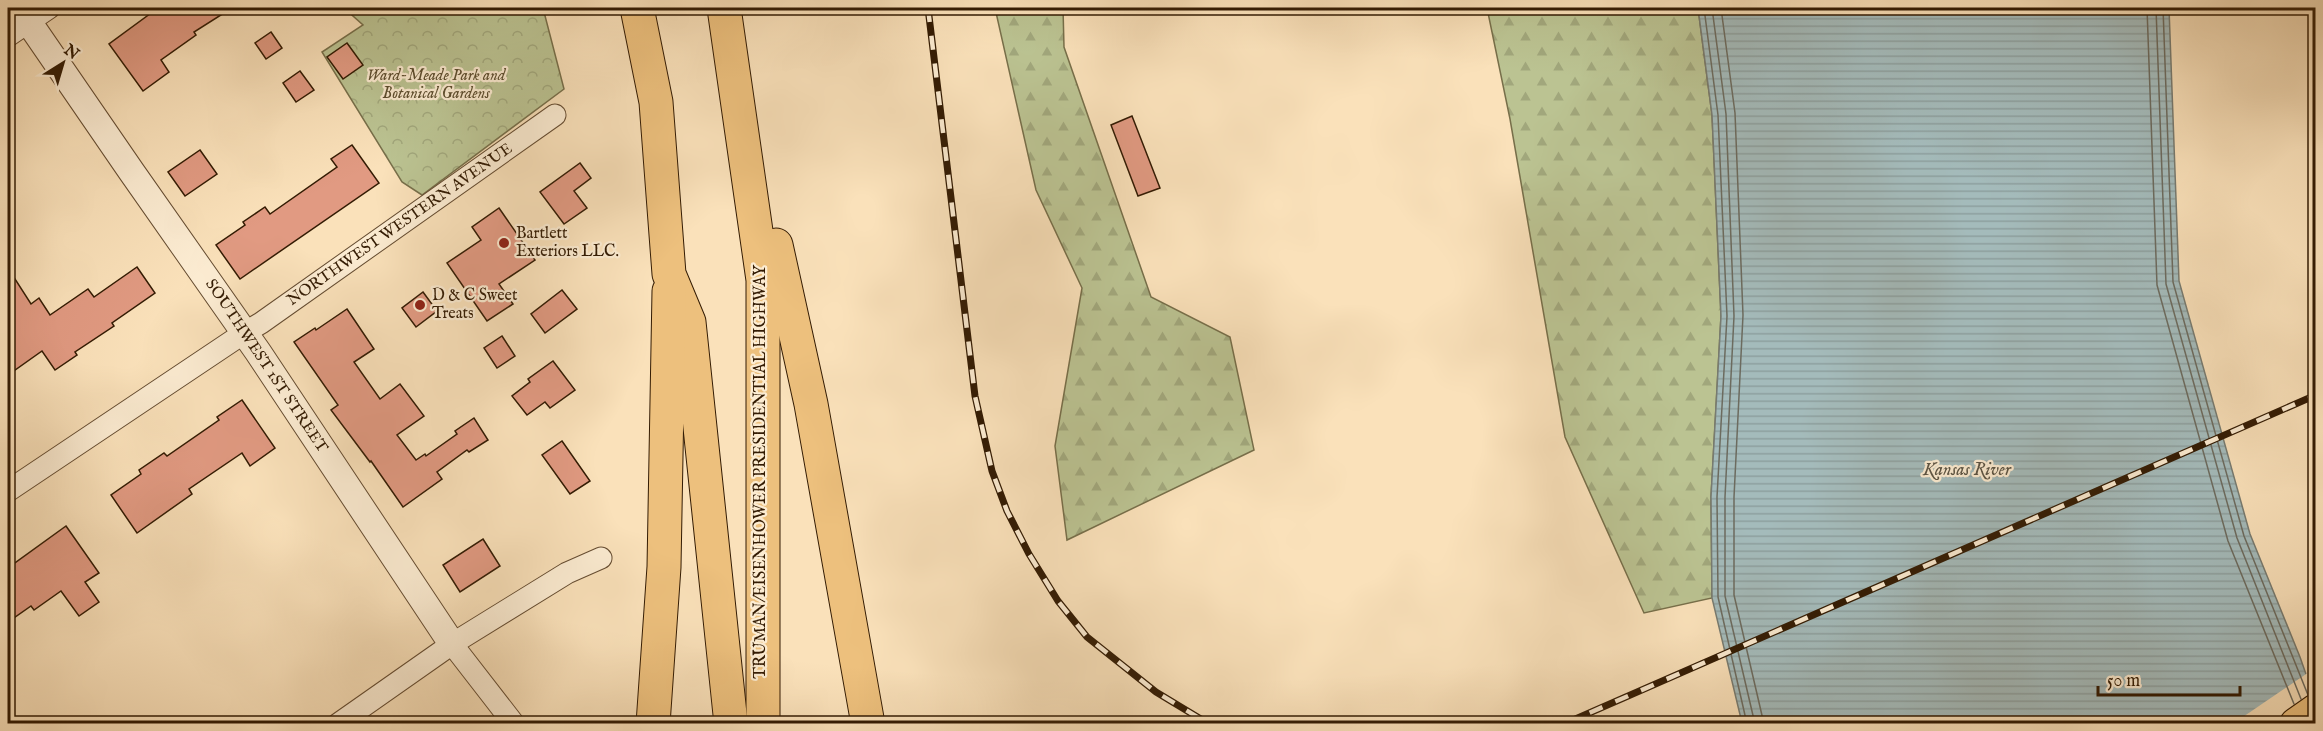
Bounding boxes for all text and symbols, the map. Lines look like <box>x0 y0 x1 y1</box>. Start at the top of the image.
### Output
north arrow <box>33 33 93 93</box>
text: N <box>58 40 82 65</box>
park label: Ward-Meade Park and Botanical Gardens <box>367 66 507 104</box>
street label: NORTHWEST WESTERN AVENUE <box>283 139 517 311</box>
place label: Bartlett Exteriors LLC. <box>516 224 619 262</box>
marker: Bartlett Exteriors LLC. <box>497 236 511 250</box>
street label: TRUMAN/EISENHOWER PRESIDENTIAL HIGHWAY <box>751 264 771 679</box>
street label: SOUTHWEST 1ST STREET <box>200 275 332 457</box>
place label: D & C Sweet Treats <box>432 286 518 324</box>
marker: D & C Sweet Treats <box>413 298 427 312</box>
water label: Kansas River <box>1922 459 2012 482</box>
scale bar <box>2098 659 2240 697</box>
text: 50 m <box>2107 670 2140 693</box>

